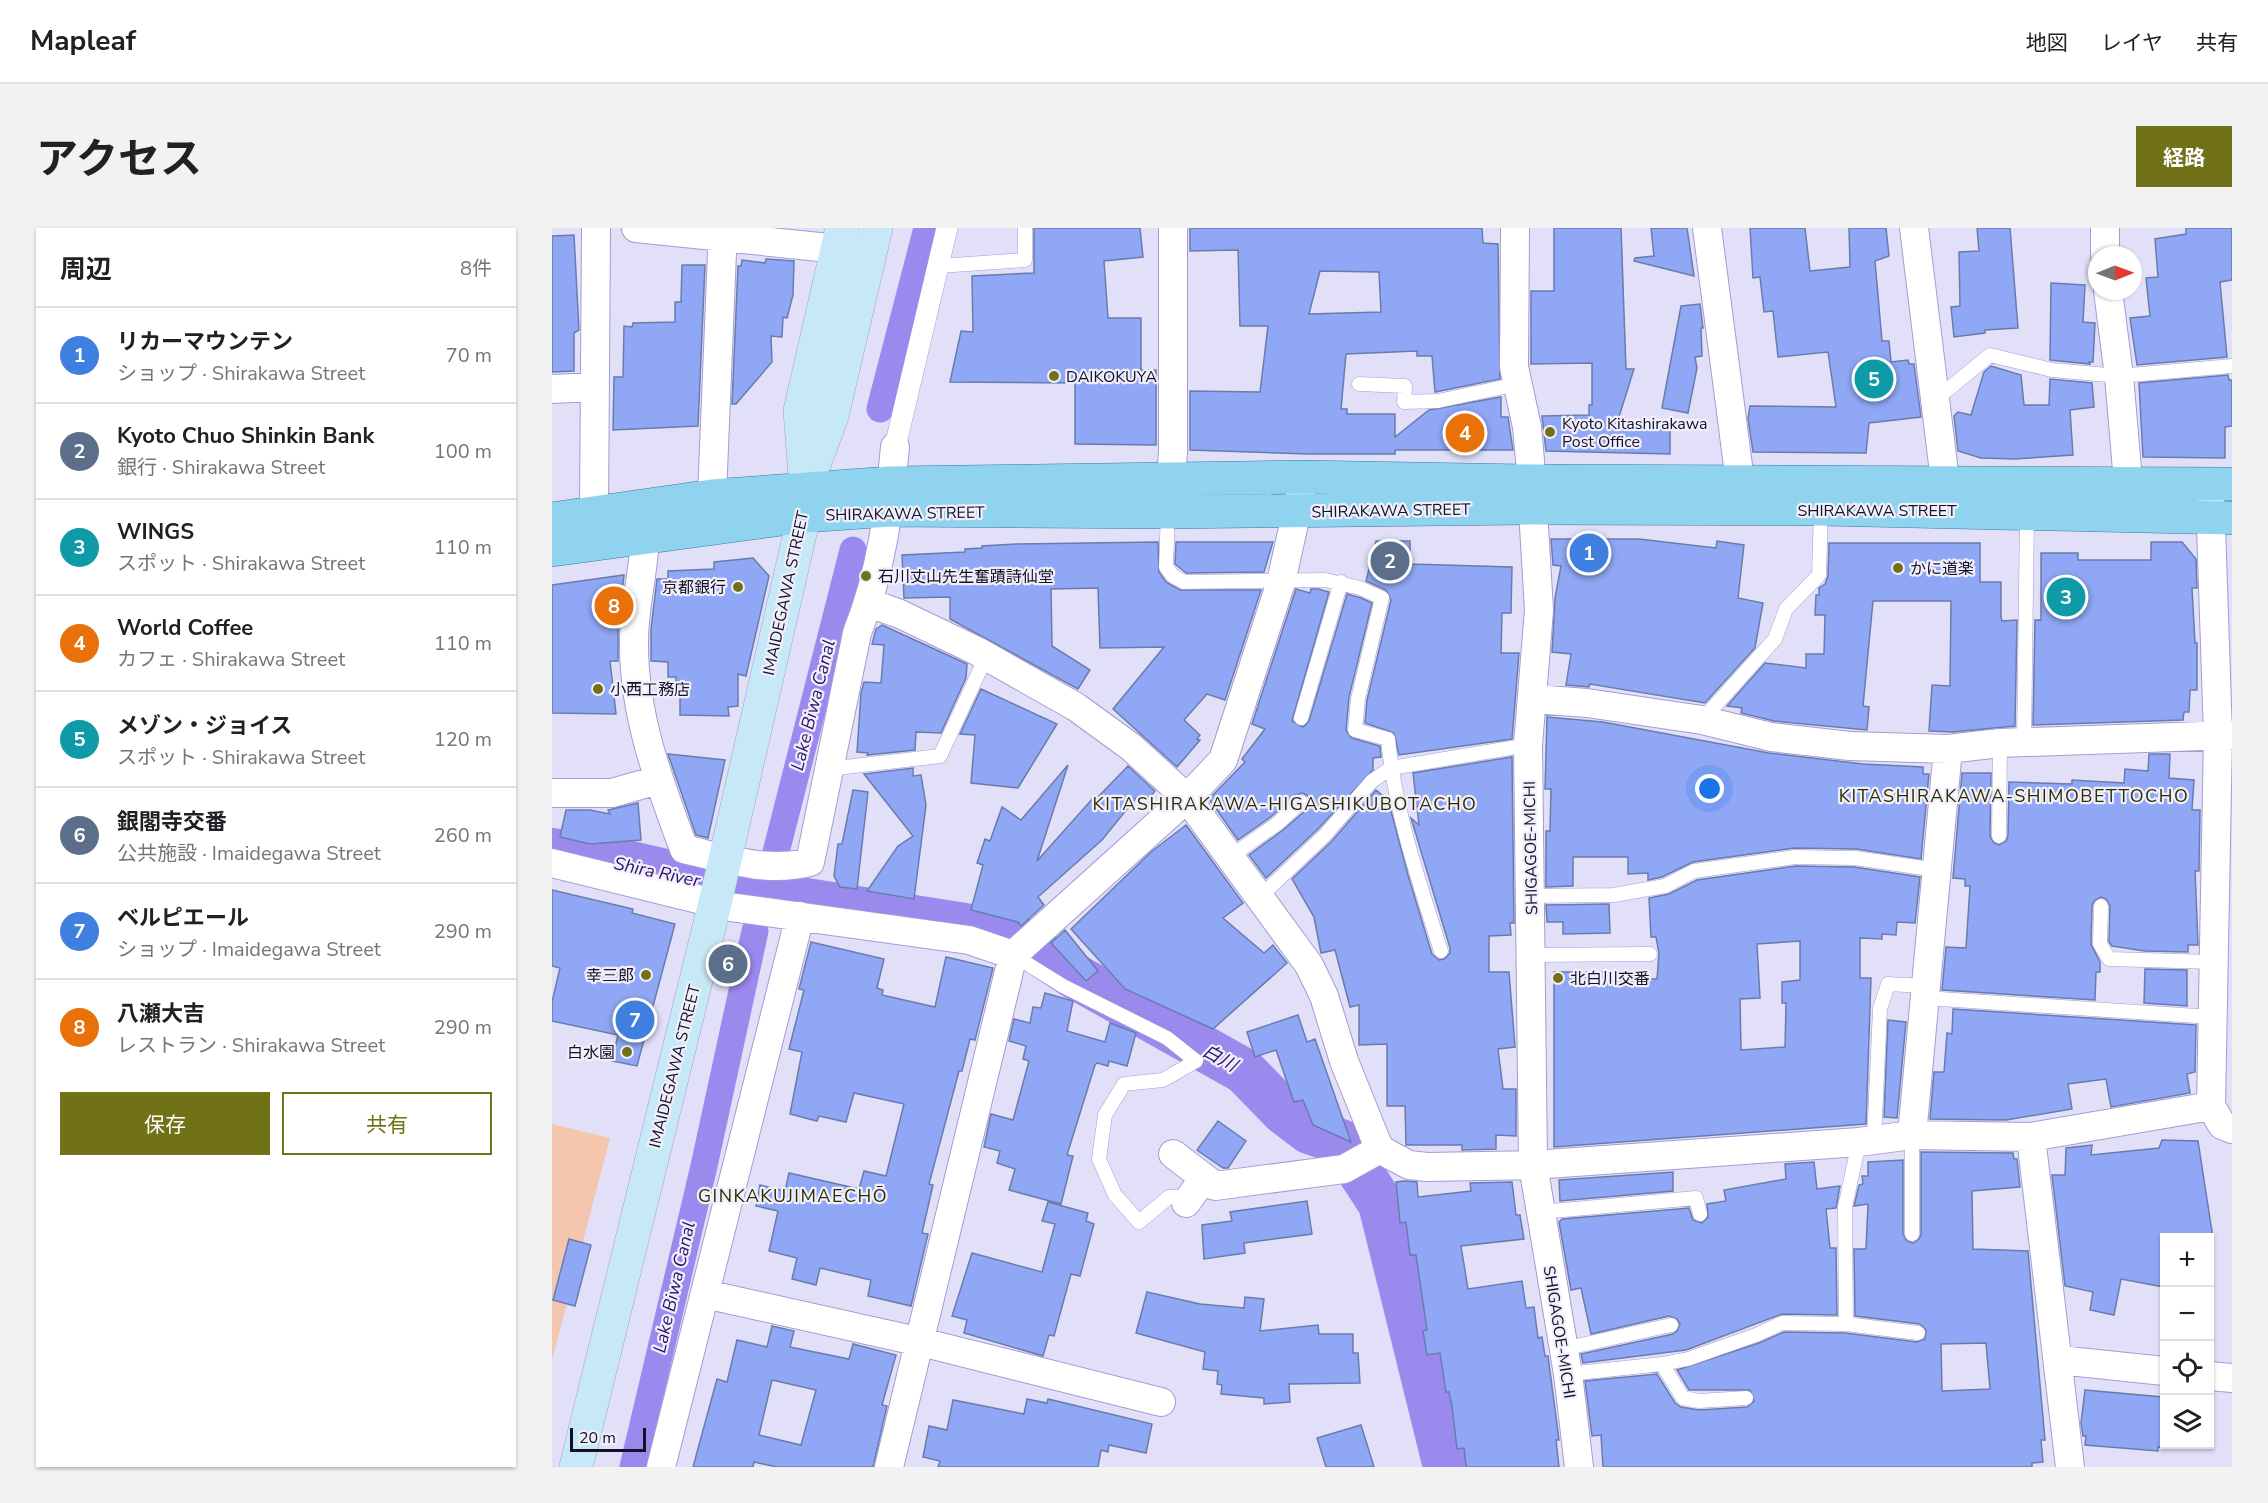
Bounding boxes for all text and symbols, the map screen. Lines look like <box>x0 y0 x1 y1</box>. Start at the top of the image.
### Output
text: Mapleaf <box>30 22 136 60</box>
text: 地図 <box>2026 29 2068 57</box>
text: レイヤ <box>2101 29 2163 57</box>
text: 共有 <box>2196 29 2238 57</box>
button: 経路 <box>2136 126 2232 187</box>
text: アクセス <box>36 131 202 188</box>
north arrow <box>2088 246 2142 300</box>
text: 周辺 <box>60 252 112 287</box>
text: 8件 <box>460 255 492 282</box>
text: リカーマウンテン <box>117 327 293 357</box>
text: 1 <box>74 342 86 369</box>
text: 70 m <box>446 342 492 369</box>
pin: 5 <box>1854 356 1894 402</box>
text: ショップ · Shirakawa Street <box>117 360 365 387</box>
place label: DAIKOKUYA <box>1066 366 1157 388</box>
marker: DAIKOKUYA <box>1047 369 1061 383</box>
pin: 4 <box>1446 410 1484 456</box>
place label: Kyoto Kitashirakawa Post Office <box>1562 413 1708 453</box>
text: Kyoto Chuo Shinkin Bank <box>117 421 374 451</box>
marker: Kyoto Kitashirakawa Post Office <box>1543 425 1557 439</box>
text: 2 <box>74 438 86 465</box>
text: 100 m <box>434 438 492 465</box>
text: 銀行 · Shirakawa Street <box>117 454 325 481</box>
street label: SHIRAKAWA STREET <box>1311 499 1471 523</box>
street label: SHIRAKAWA STREET <box>1797 500 1957 522</box>
street label: SHIRAKAWA STREET <box>825 502 985 526</box>
street label: IMAIDEGAWA STREET <box>758 509 814 677</box>
text: WINGS <box>117 517 194 547</box>
pin: 1 <box>1570 530 1608 576</box>
text: 3 <box>74 534 86 561</box>
text: 110 m <box>434 534 492 561</box>
pin: 2 <box>1370 538 1410 584</box>
text: スポット · Shirakawa Street <box>117 550 365 577</box>
place label: かに道楽 <box>1910 558 1974 580</box>
marker: かに道楽 <box>1891 561 1905 575</box>
place label: 石川丈山先生奮蹟詩仙堂 <box>878 566 1054 588</box>
marker: 石川丈山先生奮蹟詩仙堂 <box>859 569 873 583</box>
pin: 3 <box>2046 574 2086 620</box>
place label: 京都銀行 <box>662 577 726 599</box>
marker: 京都銀行 <box>731 580 745 594</box>
pin: 8 <box>594 584 634 628</box>
text: World Coffee <box>117 613 253 643</box>
text: 4 <box>74 630 86 657</box>
text: 110 m <box>434 630 492 657</box>
water label: Lake Biwa Canal <box>785 637 841 773</box>
text: カフェ · Shirakawa Street <box>117 646 345 673</box>
place label: 小西工務店 <box>610 679 690 701</box>
marker: 小西工務店 <box>591 682 605 696</box>
text: メゾン・ジョイス <box>117 711 292 741</box>
text: 5 <box>74 726 86 753</box>
text: 120 m <box>434 726 492 753</box>
text: スポット · Shirakawa Street <box>117 744 365 771</box>
your location <box>1695 774 1724 803</box>
street label: SHIGAGOE-MICHI <box>1519 781 1543 915</box>
district label: KITASHIRAKAWA-SHIMOBETTOCHO <box>1839 784 2189 808</box>
district label: KITASHIRAKAWA-HIGASHIKUBOTACHO <box>1093 792 1477 816</box>
text: 銀閣寺交番 <box>117 807 227 837</box>
text: 6 <box>74 822 86 849</box>
text: 260 m <box>434 822 492 849</box>
text: 公共施設 · Imaidegawa Street <box>117 840 381 867</box>
water label: Shira River <box>612 851 703 893</box>
text: ベルピエール <box>117 903 249 933</box>
text: 7 <box>74 918 86 945</box>
text: 290 m <box>434 918 492 945</box>
text: ショップ · Imaidegawa Street <box>117 936 381 963</box>
pin: 6 <box>708 942 747 986</box>
place label: 幸三郎 <box>586 965 634 987</box>
marker: 幸三郎 <box>639 968 653 982</box>
place label: 北白川交番 <box>1570 968 1650 990</box>
marker: 北白川交番 <box>1551 971 1565 985</box>
street label: IMAIDEGAWA STREET <box>644 982 706 1150</box>
pin: 7 <box>616 998 655 1042</box>
text: 八瀬大吉 <box>117 999 205 1029</box>
text: 8 <box>74 1014 86 1041</box>
text: 290 m <box>434 1014 492 1041</box>
text: レストラン · Shirakawa Street <box>117 1032 385 1059</box>
water label: 白川 <box>1198 1039 1243 1078</box>
place label: 白水園 <box>567 1042 615 1064</box>
marker: 白水園 <box>620 1045 634 1059</box>
button: 保存 <box>60 1092 270 1155</box>
button: 共有 <box>282 1092 492 1155</box>
district label: GINKAKUJIMAECHŌ <box>698 1184 888 1208</box>
water label: Lake Biwa Canal <box>647 1219 701 1355</box>
map controls <box>2160 1233 2214 1449</box>
button: + <box>2160 1233 2214 1287</box>
street label: SHIGAGOE-MICHI <box>1538 1264 1580 1400</box>
button: − <box>2160 1287 2214 1341</box>
button: locate <box>2160 1341 2214 1395</box>
button: layers <box>2160 1395 2214 1449</box>
scale bar <box>570 1425 646 1452</box>
text: 20 m <box>579 1427 616 1449</box>

